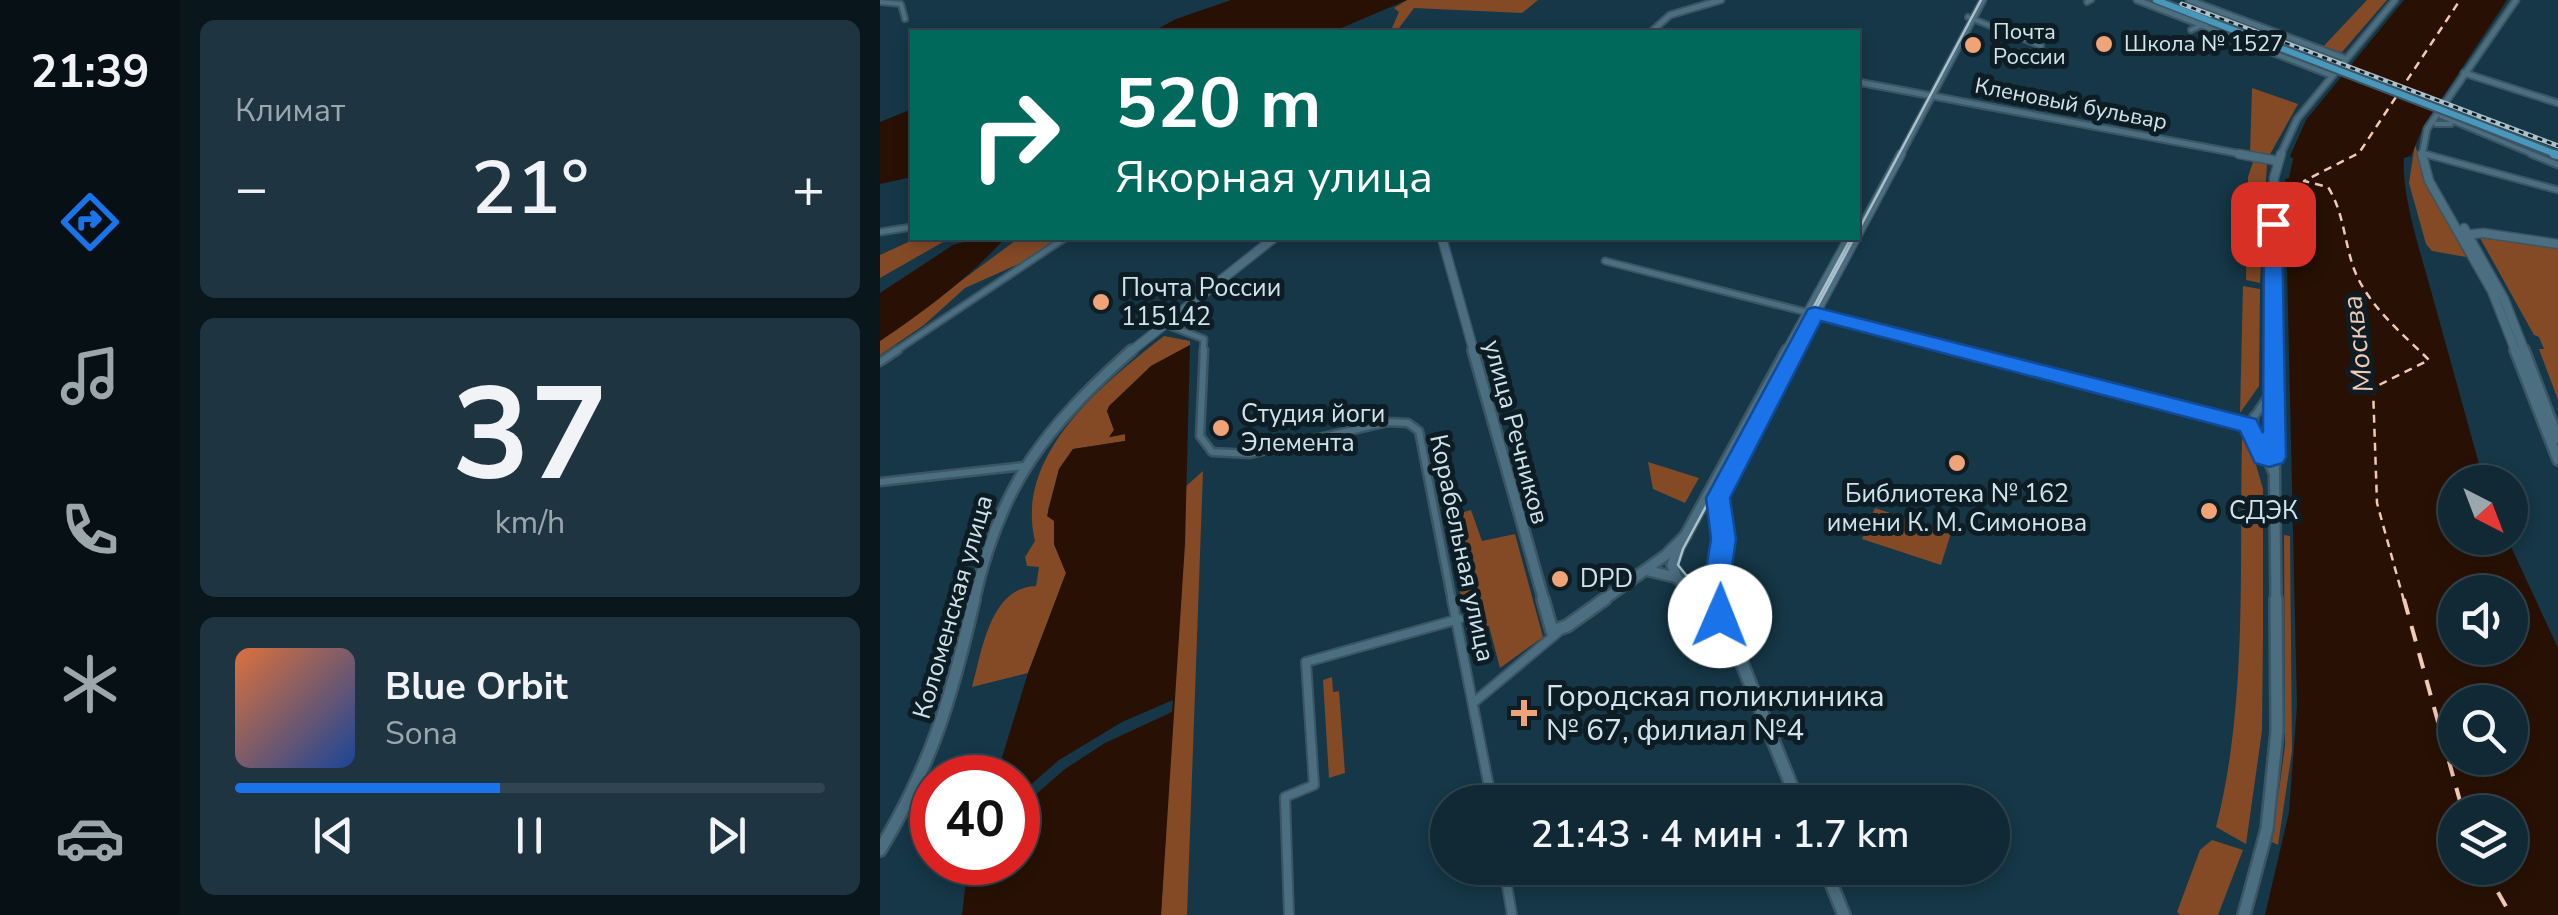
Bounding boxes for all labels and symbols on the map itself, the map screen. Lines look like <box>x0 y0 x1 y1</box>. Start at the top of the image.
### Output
place label: Почта России <box>1993 17 2066 72</box>
place label: Школа № 1527 <box>2124 29 2283 59</box>
marker: Школа № 1527 <box>2093 33 2115 55</box>
marker: Почта России <box>1962 34 1984 56</box>
street label: Кленовый бульвар <box>1972 71 2170 137</box>
pin <box>2231 182 2316 267</box>
place label: Почта России 115142 <box>1121 271 1281 334</box>
marker: Почта России 115142 <box>1090 291 1112 313</box>
water label: Москва <box>2333 293 2383 395</box>
street label: улица Речников <box>1475 336 1557 528</box>
place label: Студия йоги Элемента <box>1241 397 1385 460</box>
marker: Студия йоги Элемента <box>1210 417 1232 439</box>
street label: Корабельная улица <box>1421 431 1503 665</box>
marker: Библиотека № 162 имени К. М. Симонова <box>1946 452 1968 474</box>
north arrow <box>2438 465 2528 555</box>
place label: Библиотека № 162 имени К. М. Симонова <box>1827 477 2087 540</box>
street label: Коломенская улица <box>905 491 1001 723</box>
place label: СДЭК <box>2229 494 2298 528</box>
marker: СДЭК <box>2198 500 2220 522</box>
place label: DPD <box>1580 562 1633 596</box>
position arrow <box>1668 564 1772 668</box>
marker: DPD <box>1549 568 1571 590</box>
place label: Городская поликлиника № 67, филиал №4 <box>1546 676 1885 751</box>
marker: Городская поликлиника № 67, филиал №4 <box>1511 700 1537 726</box>
speed limit sign: 40 <box>910 755 1040 885</box>

